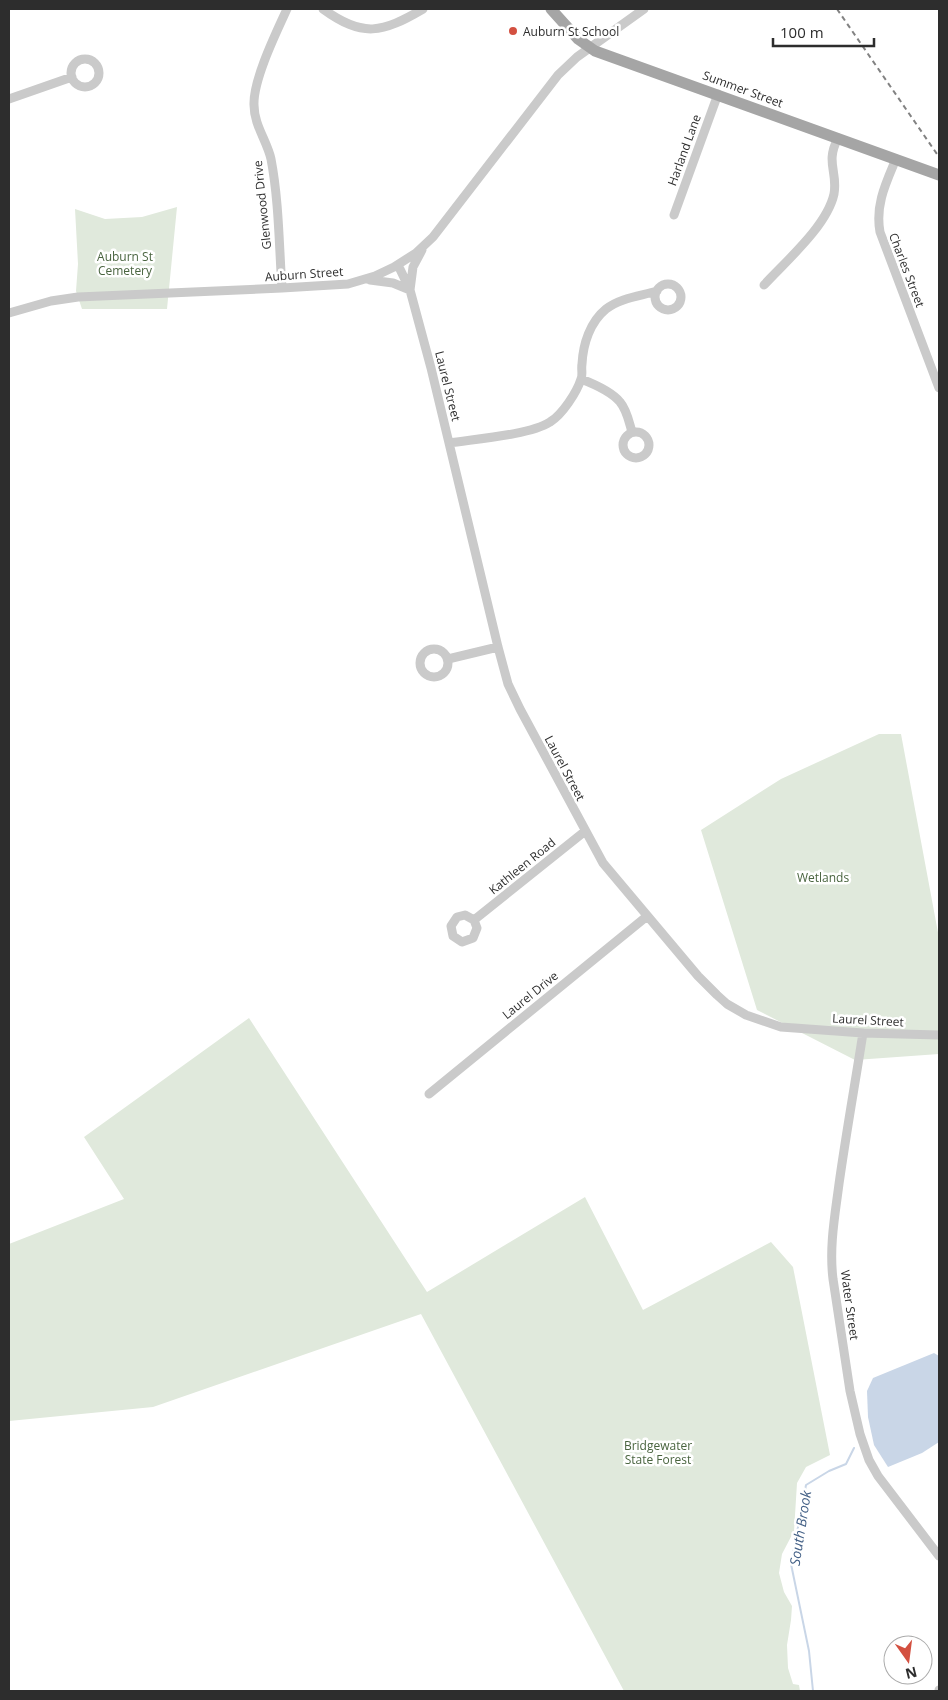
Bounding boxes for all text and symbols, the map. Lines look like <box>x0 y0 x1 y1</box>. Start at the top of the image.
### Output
scale bar <box>773 15 874 47</box>
text: 100 m <box>780 22 824 42</box>
place label: Auburn St School <box>523 23 619 40</box>
marker: Auburn St School <box>507 25 519 37</box>
street label: Summer Street <box>700 67 786 111</box>
street label: Harland Lane <box>663 112 705 188</box>
street label: Glenwood Drive <box>249 159 275 250</box>
street label: Charles Street <box>885 230 929 310</box>
park label: Auburn St Cemetery <box>97 248 153 279</box>
street label: Auburn Street <box>264 263 344 285</box>
street label: Laurel Street <box>431 349 465 423</box>
street label: Laurel Street <box>541 732 589 804</box>
street label: Kathleen Road <box>485 834 559 898</box>
park label: Wetlands <box>797 869 849 886</box>
street label: Laurel Drive <box>498 967 562 1023</box>
street label: Laurel Street <box>832 1010 904 1030</box>
street label: Water Street <box>837 1269 863 1341</box>
park label: Bridgewater State Forest <box>624 1437 692 1468</box>
water label: South Brook <box>785 1488 815 1567</box>
north arrow <box>883 1635 933 1685</box>
text: N <box>903 1663 919 1684</box>

